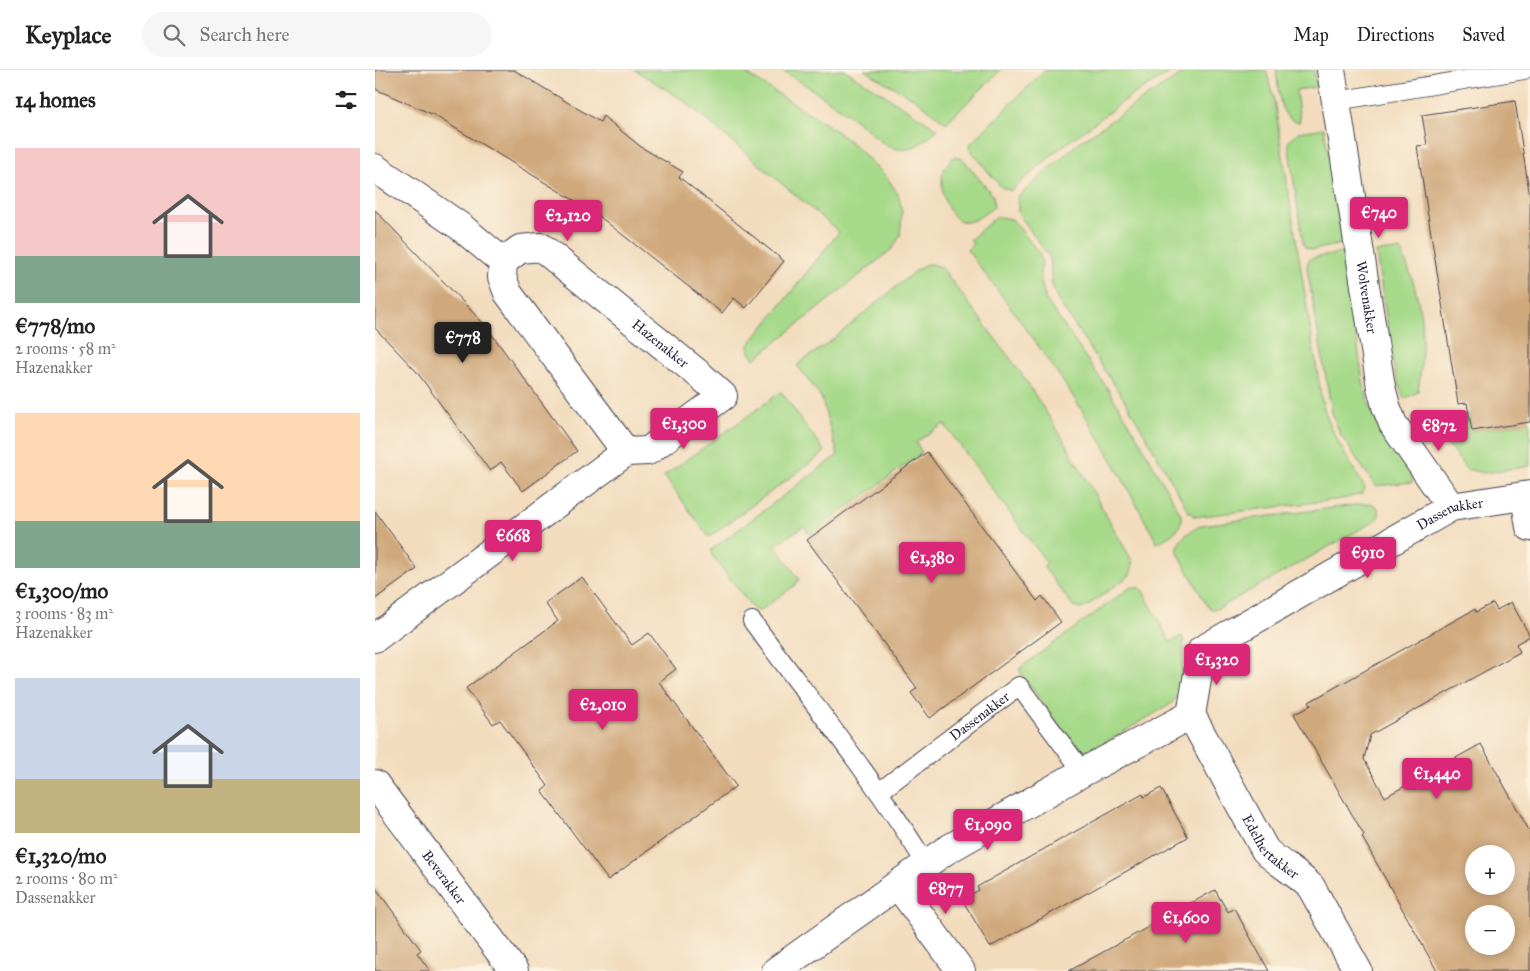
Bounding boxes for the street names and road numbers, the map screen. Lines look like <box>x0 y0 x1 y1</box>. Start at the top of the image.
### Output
street label: Wolvenakker <box>1353 260 1381 335</box>
street label: Hazenakker <box>629 315 693 372</box>
street label: Dassenakker <box>1414 494 1485 533</box>
street label: Dassenakker <box>946 687 1013 744</box>
street label: Edelhertakker <box>1239 812 1303 883</box>
street label: Beverakker <box>419 847 470 908</box>

